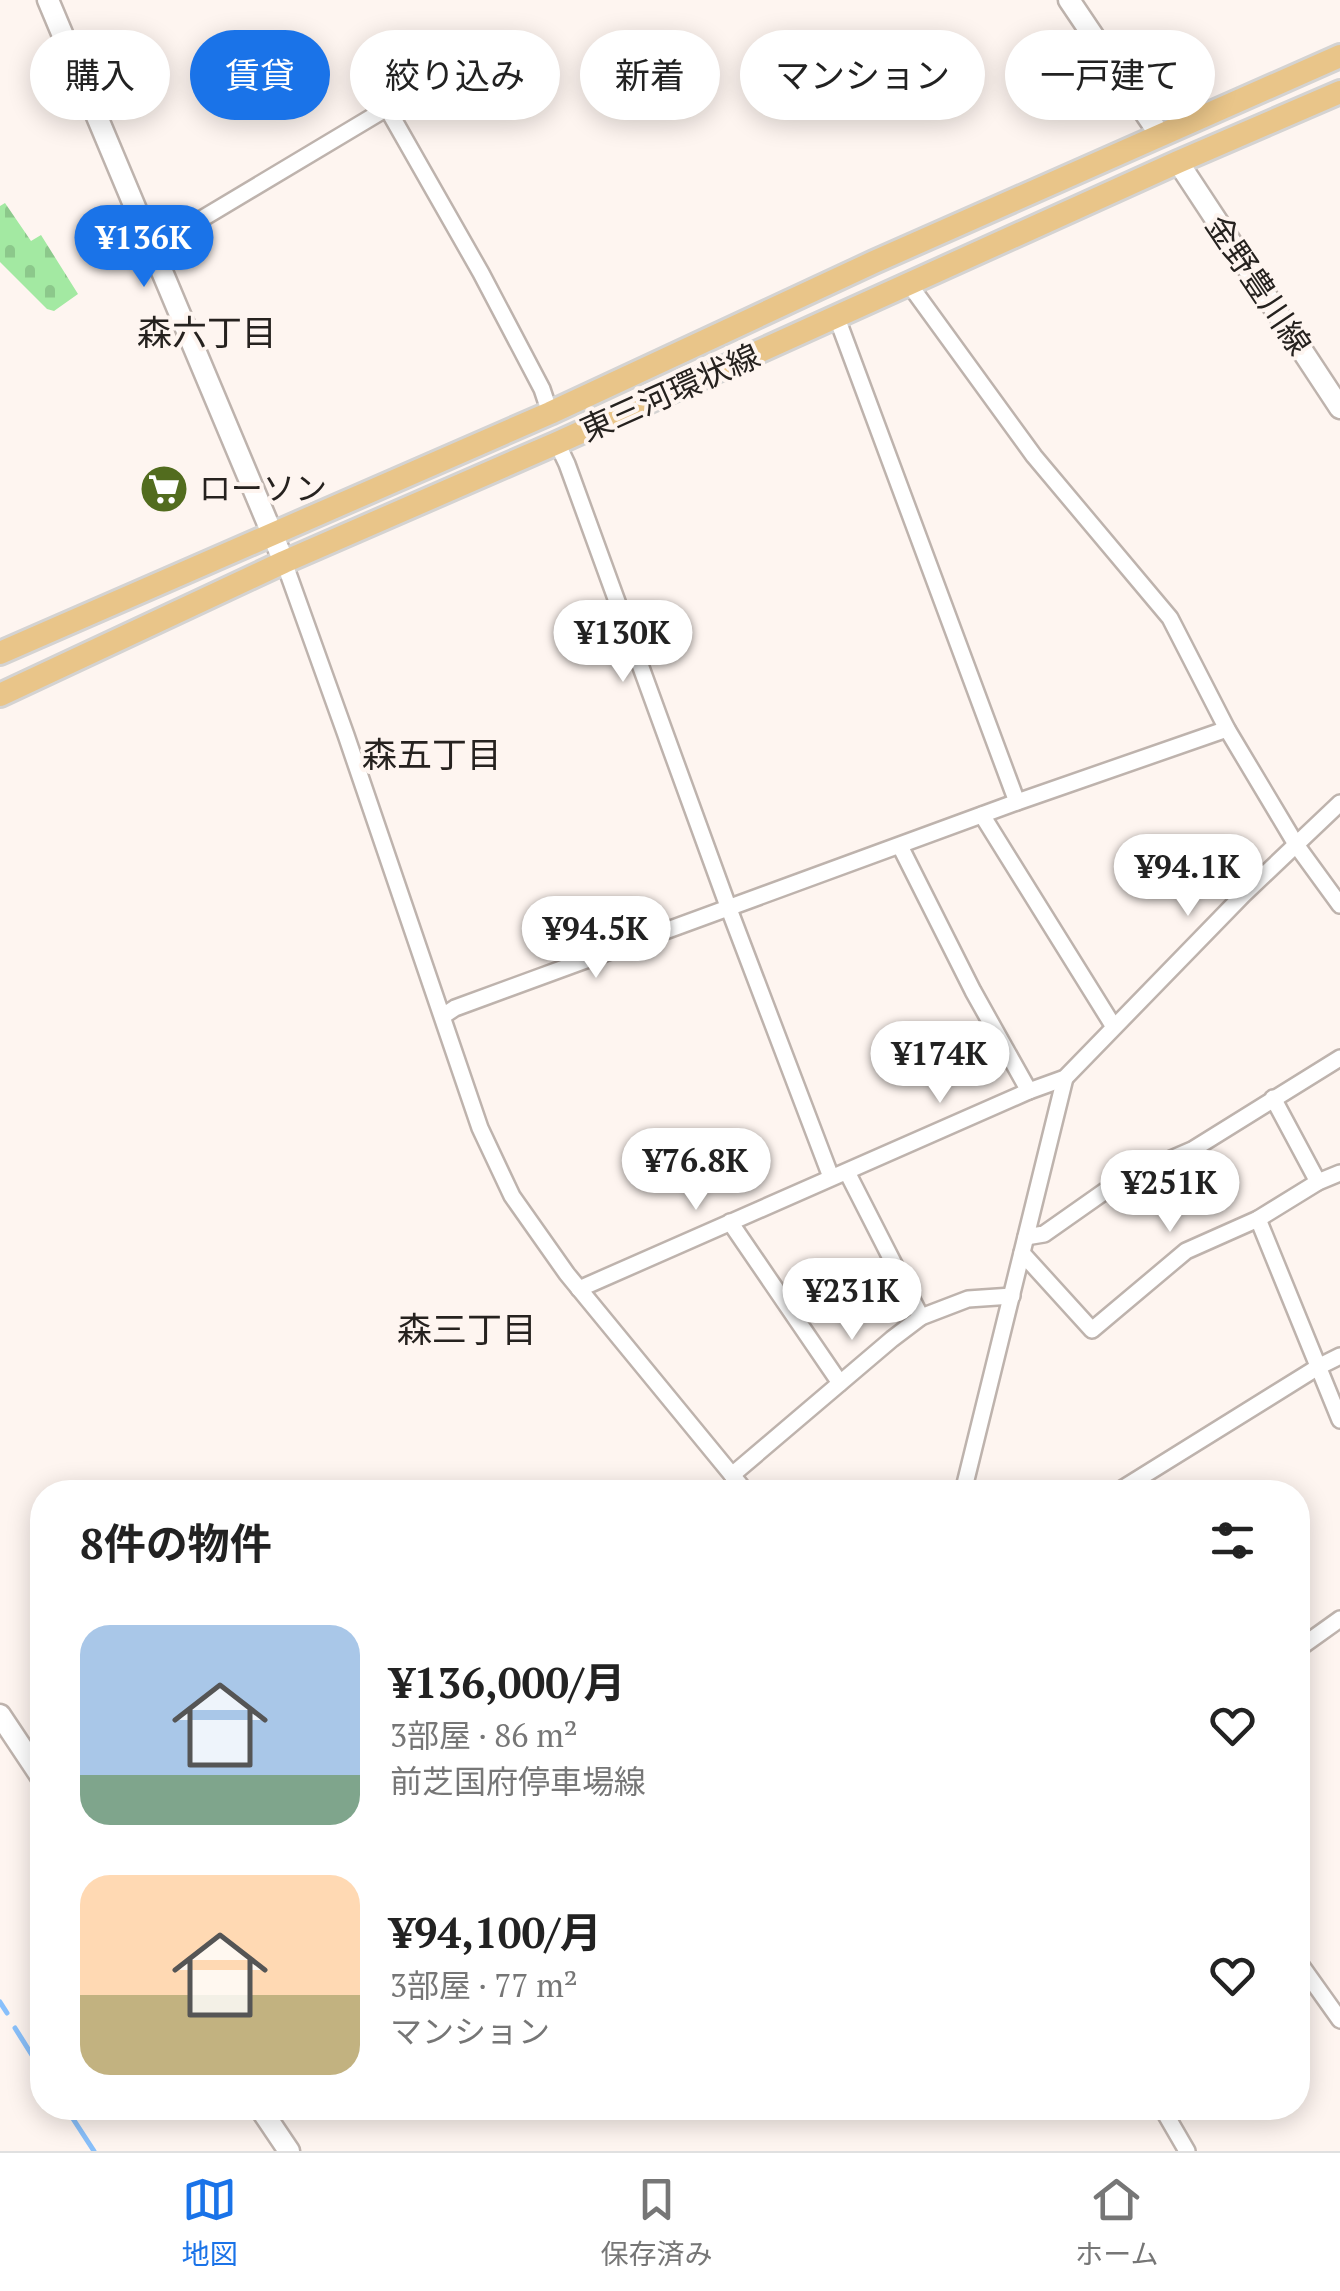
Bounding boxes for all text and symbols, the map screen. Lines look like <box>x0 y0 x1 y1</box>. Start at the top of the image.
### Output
chip: 購入 <box>30 30 170 120</box>
chip: 賃貸 <box>190 30 330 120</box>
chip: 絞り込み <box>350 30 560 120</box>
chip: 新着 <box>580 30 720 120</box>
chip: マンション <box>740 30 985 120</box>
chip: 一戸建て <box>1005 30 1215 120</box>
pin: ¥136K <box>74 205 214 290</box>
street label: 金野豊川線 <box>1197 206 1321 363</box>
text: ¥136K <box>96 216 192 258</box>
district label: 森六丁目 <box>137 309 277 355</box>
street label: 東三河環状線 <box>573 334 766 450</box>
supermarket icon: ローソン <box>138 463 190 515</box>
place label: ローソン <box>199 467 327 509</box>
pin: ¥130K <box>553 600 693 685</box>
text: ¥130K <box>575 611 671 653</box>
district label: 森五丁目 <box>362 731 502 777</box>
pin: ¥94.1K <box>1107 834 1269 919</box>
text: ¥94.1K <box>1136 845 1240 887</box>
pin: ¥94.5K <box>515 896 677 981</box>
text: ¥94.5K <box>544 907 648 949</box>
pin: ¥174K <box>870 1021 1010 1106</box>
text: ¥174K <box>892 1032 988 1074</box>
pin: ¥76.8K <box>615 1128 777 1213</box>
text: ¥76.8K <box>644 1139 748 1181</box>
pin: ¥251K <box>1100 1150 1240 1235</box>
text: ¥251K <box>1122 1161 1218 1203</box>
pin: ¥231K <box>782 1258 922 1343</box>
text: ¥231K <box>804 1269 900 1311</box>
district label: 森三丁目 <box>397 1306 537 1352</box>
icon: filters <box>1205 1513 1260 1568</box>
text: 8件の物件 <box>80 1515 272 1571</box>
text: ¥136,000/月 <box>390 1654 625 1710</box>
icon: home <box>160 1665 280 1785</box>
icon: heart <box>1205 1698 1260 1753</box>
text: 3部屋 · 86 m² <box>390 1714 578 1756</box>
text: 前芝国府停車場線 <box>390 1760 646 1802</box>
text: ¥94,100/月 <box>390 1904 602 1960</box>
icon: home <box>160 1915 280 2035</box>
icon: heart <box>1205 1948 1260 2003</box>
text: 3部屋 · 77 m² <box>390 1964 578 2006</box>
text: マンション <box>390 2010 550 2052</box>
tab: 地図 <box>181 2172 237 2272</box>
tab: 保存済み <box>600 2172 712 2272</box>
tab: ホーム <box>1075 2172 1159 2272</box>

